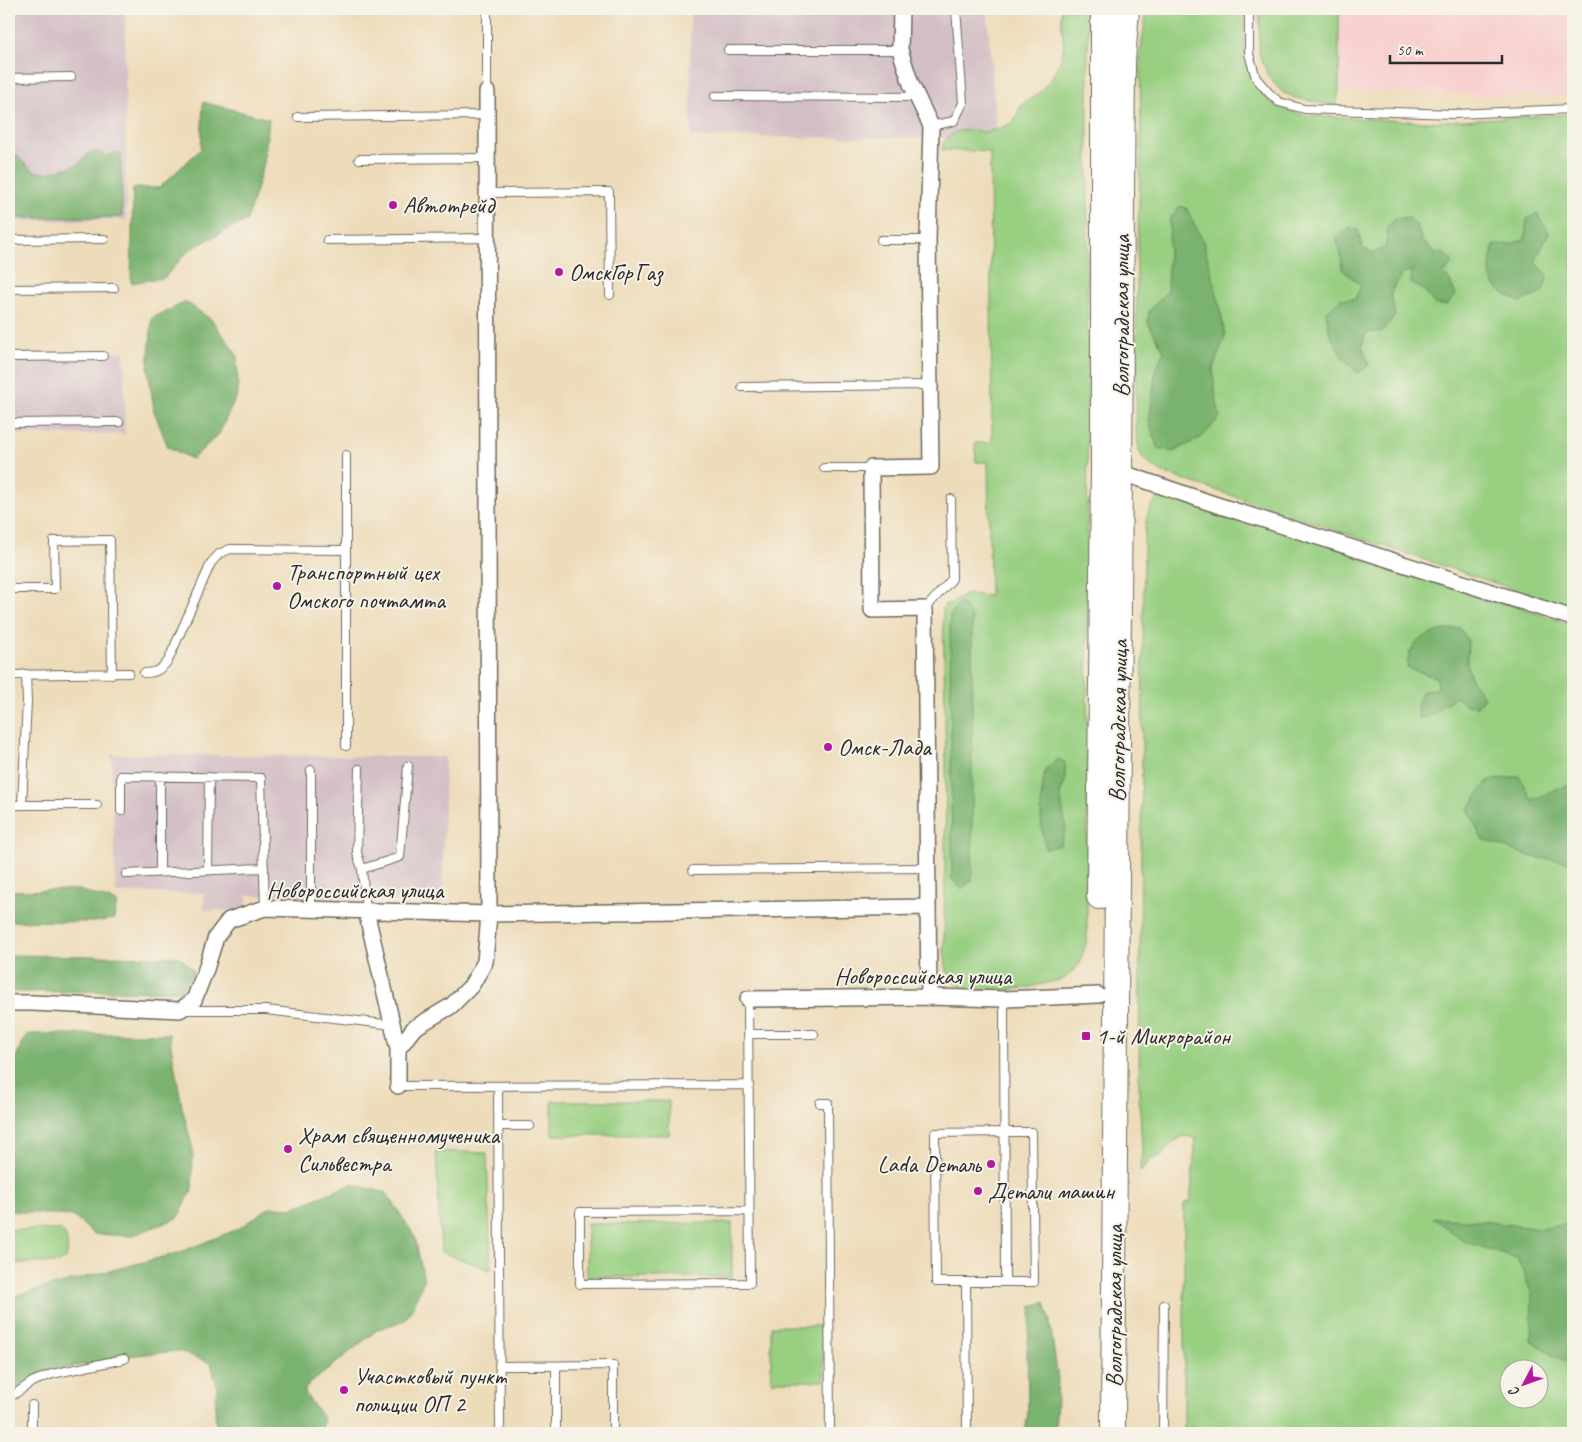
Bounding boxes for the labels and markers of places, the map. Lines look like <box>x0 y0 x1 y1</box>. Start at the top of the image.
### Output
place label: Автотрейд <box>403 190 497 220</box>
marker: Автотрейд <box>387 199 399 211</box>
place label: ОмскГорГаз <box>569 257 664 287</box>
marker: ОмскГорГаз <box>553 266 565 278</box>
place label: Транспортный цех Омского почтамта <box>287 557 446 615</box>
marker: Транспортный цех Омского почтамта <box>271 580 283 592</box>
place label: Омск-Лада <box>838 732 932 762</box>
marker: Омск-Лада <box>822 741 834 753</box>
place label: 1-й Микрорайон <box>1096 1021 1232 1051</box>
marker: 1-й Микрорайон <box>1080 1030 1092 1042</box>
place label: Храм священномученика Сильвестра <box>298 1120 500 1178</box>
marker: Храм священномученика Сильвестра <box>282 1143 294 1155</box>
place label: Lada Dеталь <box>877 1149 983 1179</box>
marker: Lada Dеталь <box>985 1158 997 1170</box>
place label: Детали машин <box>988 1176 1115 1206</box>
marker: Детали машин <box>972 1185 984 1197</box>
place label: Участковый пункт полиции ОП 2 <box>354 1361 508 1419</box>
marker: Участковый пункт полиции ОП 2 <box>338 1384 350 1396</box>

